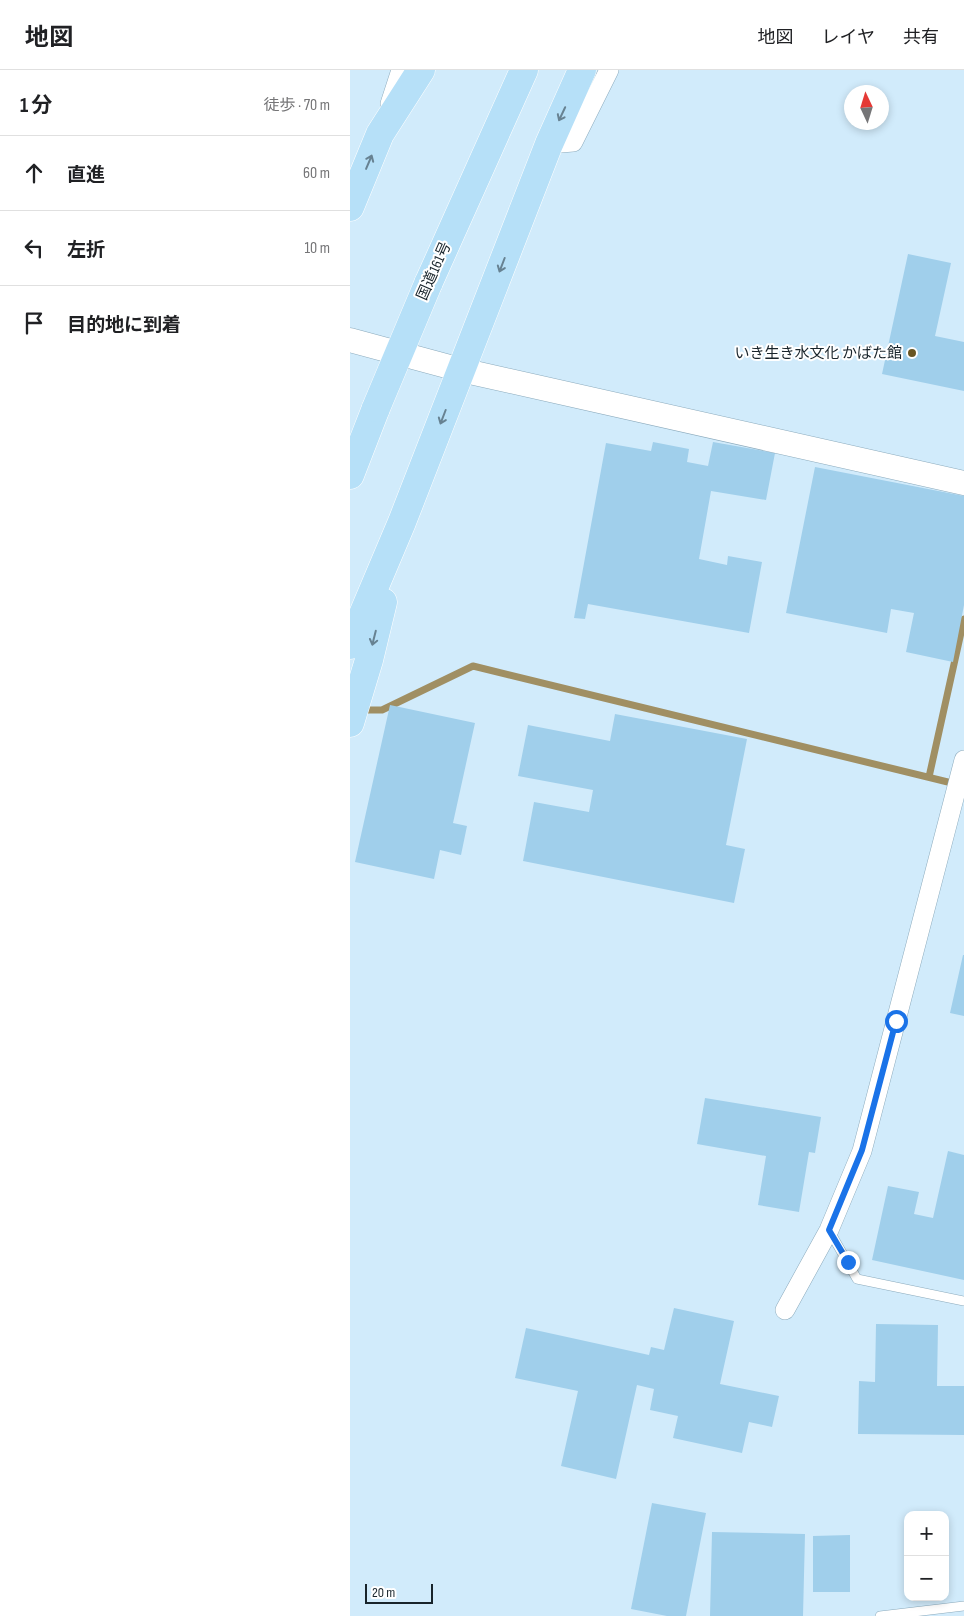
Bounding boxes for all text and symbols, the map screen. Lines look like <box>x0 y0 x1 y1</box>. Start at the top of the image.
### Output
text: 地図 <box>25 23 73 52</box>
text: 地図 <box>758 27 794 48</box>
text: レイヤ <box>822 27 875 48</box>
text: 共有 <box>903 27 939 48</box>
north arrow <box>844 85 889 130</box>
text: 1 分 <box>20 93 53 118</box>
text: 徒歩 · 70 m <box>263 96 330 115</box>
one-way arrow <box>557 106 566 121</box>
one-way arrow <box>365 154 374 169</box>
icon: ahead <box>20 159 48 187</box>
text: 直進 <box>67 164 105 187</box>
text: 60 m <box>303 164 330 183</box>
icon: left <box>20 234 48 262</box>
text: 左折 <box>67 239 105 262</box>
text: 10 m <box>304 239 330 258</box>
street label: 国道161号 <box>413 239 455 303</box>
one-way arrow <box>496 257 506 272</box>
icon: arrive <box>20 309 48 337</box>
text: 目的地に到着 <box>67 314 181 337</box>
place label: いき生き水文化 かばた館 <box>735 344 902 363</box>
marker: いき生き水文化 かばた館 <box>906 347 918 359</box>
one-way arrow <box>438 408 447 424</box>
one-way arrow <box>369 629 378 645</box>
route start <box>885 1010 908 1033</box>
route end <box>837 1251 860 1274</box>
map controls <box>904 1511 949 1601</box>
button: + <box>904 1511 949 1556</box>
button: − <box>904 1556 949 1601</box>
scale bar <box>365 1581 432 1604</box>
text: 20 m <box>372 1584 395 1601</box>

